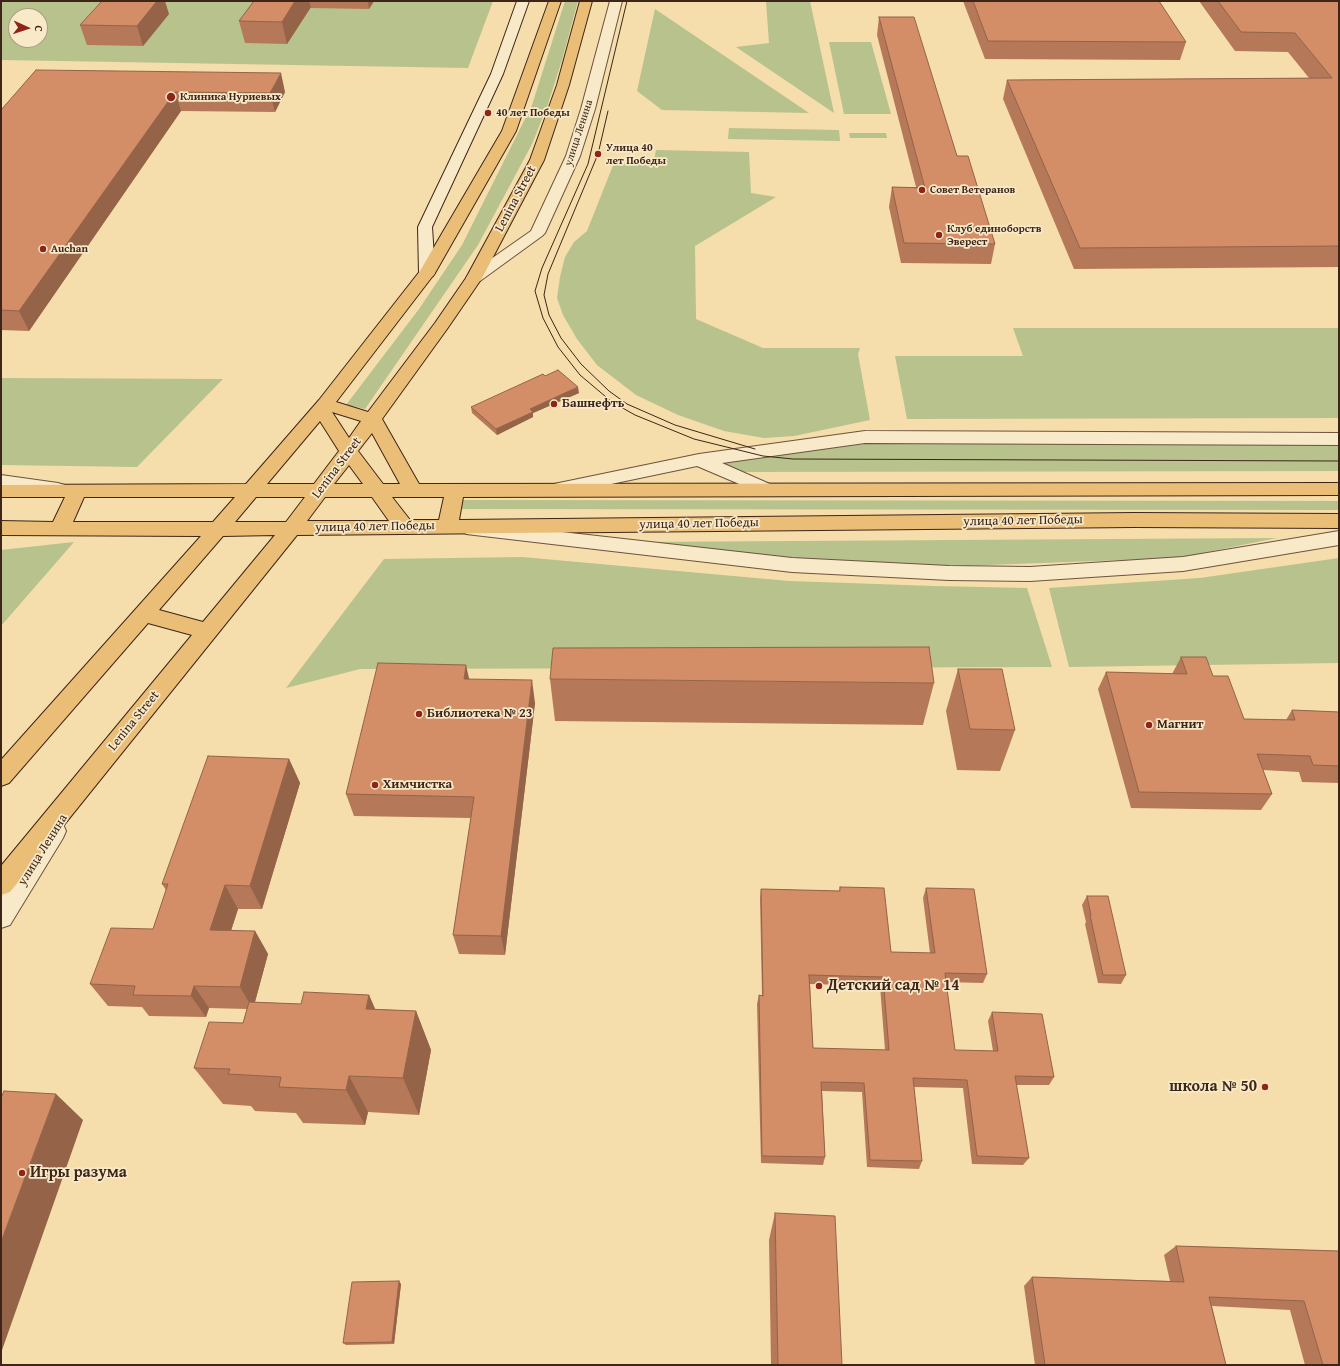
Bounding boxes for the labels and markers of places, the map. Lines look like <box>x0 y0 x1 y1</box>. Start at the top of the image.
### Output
place label: Клиника Нуриевых <box>180 90 281 104</box>
marker: Клиника Нуриевых <box>165 91 177 103</box>
place label: 40 лет Победы <box>496 106 570 120</box>
marker: 40 лет Победы <box>483 108 493 118</box>
place label: Улица 40 лет Победы <box>606 141 666 167</box>
marker: Улица 40 лет Победы <box>593 149 603 159</box>
place label: Совет Ветеранов <box>930 183 1015 197</box>
marker: Совет Ветеранов <box>917 185 927 195</box>
place label: Клуб единоборств Эверест <box>947 222 1041 248</box>
marker: Клуб единоборств Эверест <box>934 230 944 240</box>
place label: Auchan <box>51 242 88 256</box>
marker: Auchan <box>38 244 48 254</box>
place label: Башнефть <box>562 396 624 412</box>
marker: Башнефть <box>549 399 559 409</box>
place label: Библиотека № 23 <box>427 706 532 722</box>
marker: Библиотека № 23 <box>414 709 424 719</box>
place label: Магнит <box>1157 717 1203 733</box>
marker: Магнит <box>1144 720 1154 730</box>
place label: Химчистка <box>383 777 452 793</box>
marker: Химчистка <box>370 780 380 790</box>
place label: Детский сад № 14 <box>827 976 959 996</box>
marker: Детский сад № 14 <box>814 981 824 991</box>
place label: школа № 50 <box>1169 1077 1257 1097</box>
marker: школа № 50 <box>1260 1082 1270 1092</box>
place label: Игры разума <box>30 1163 127 1183</box>
marker: Игры разума <box>17 1168 27 1178</box>

